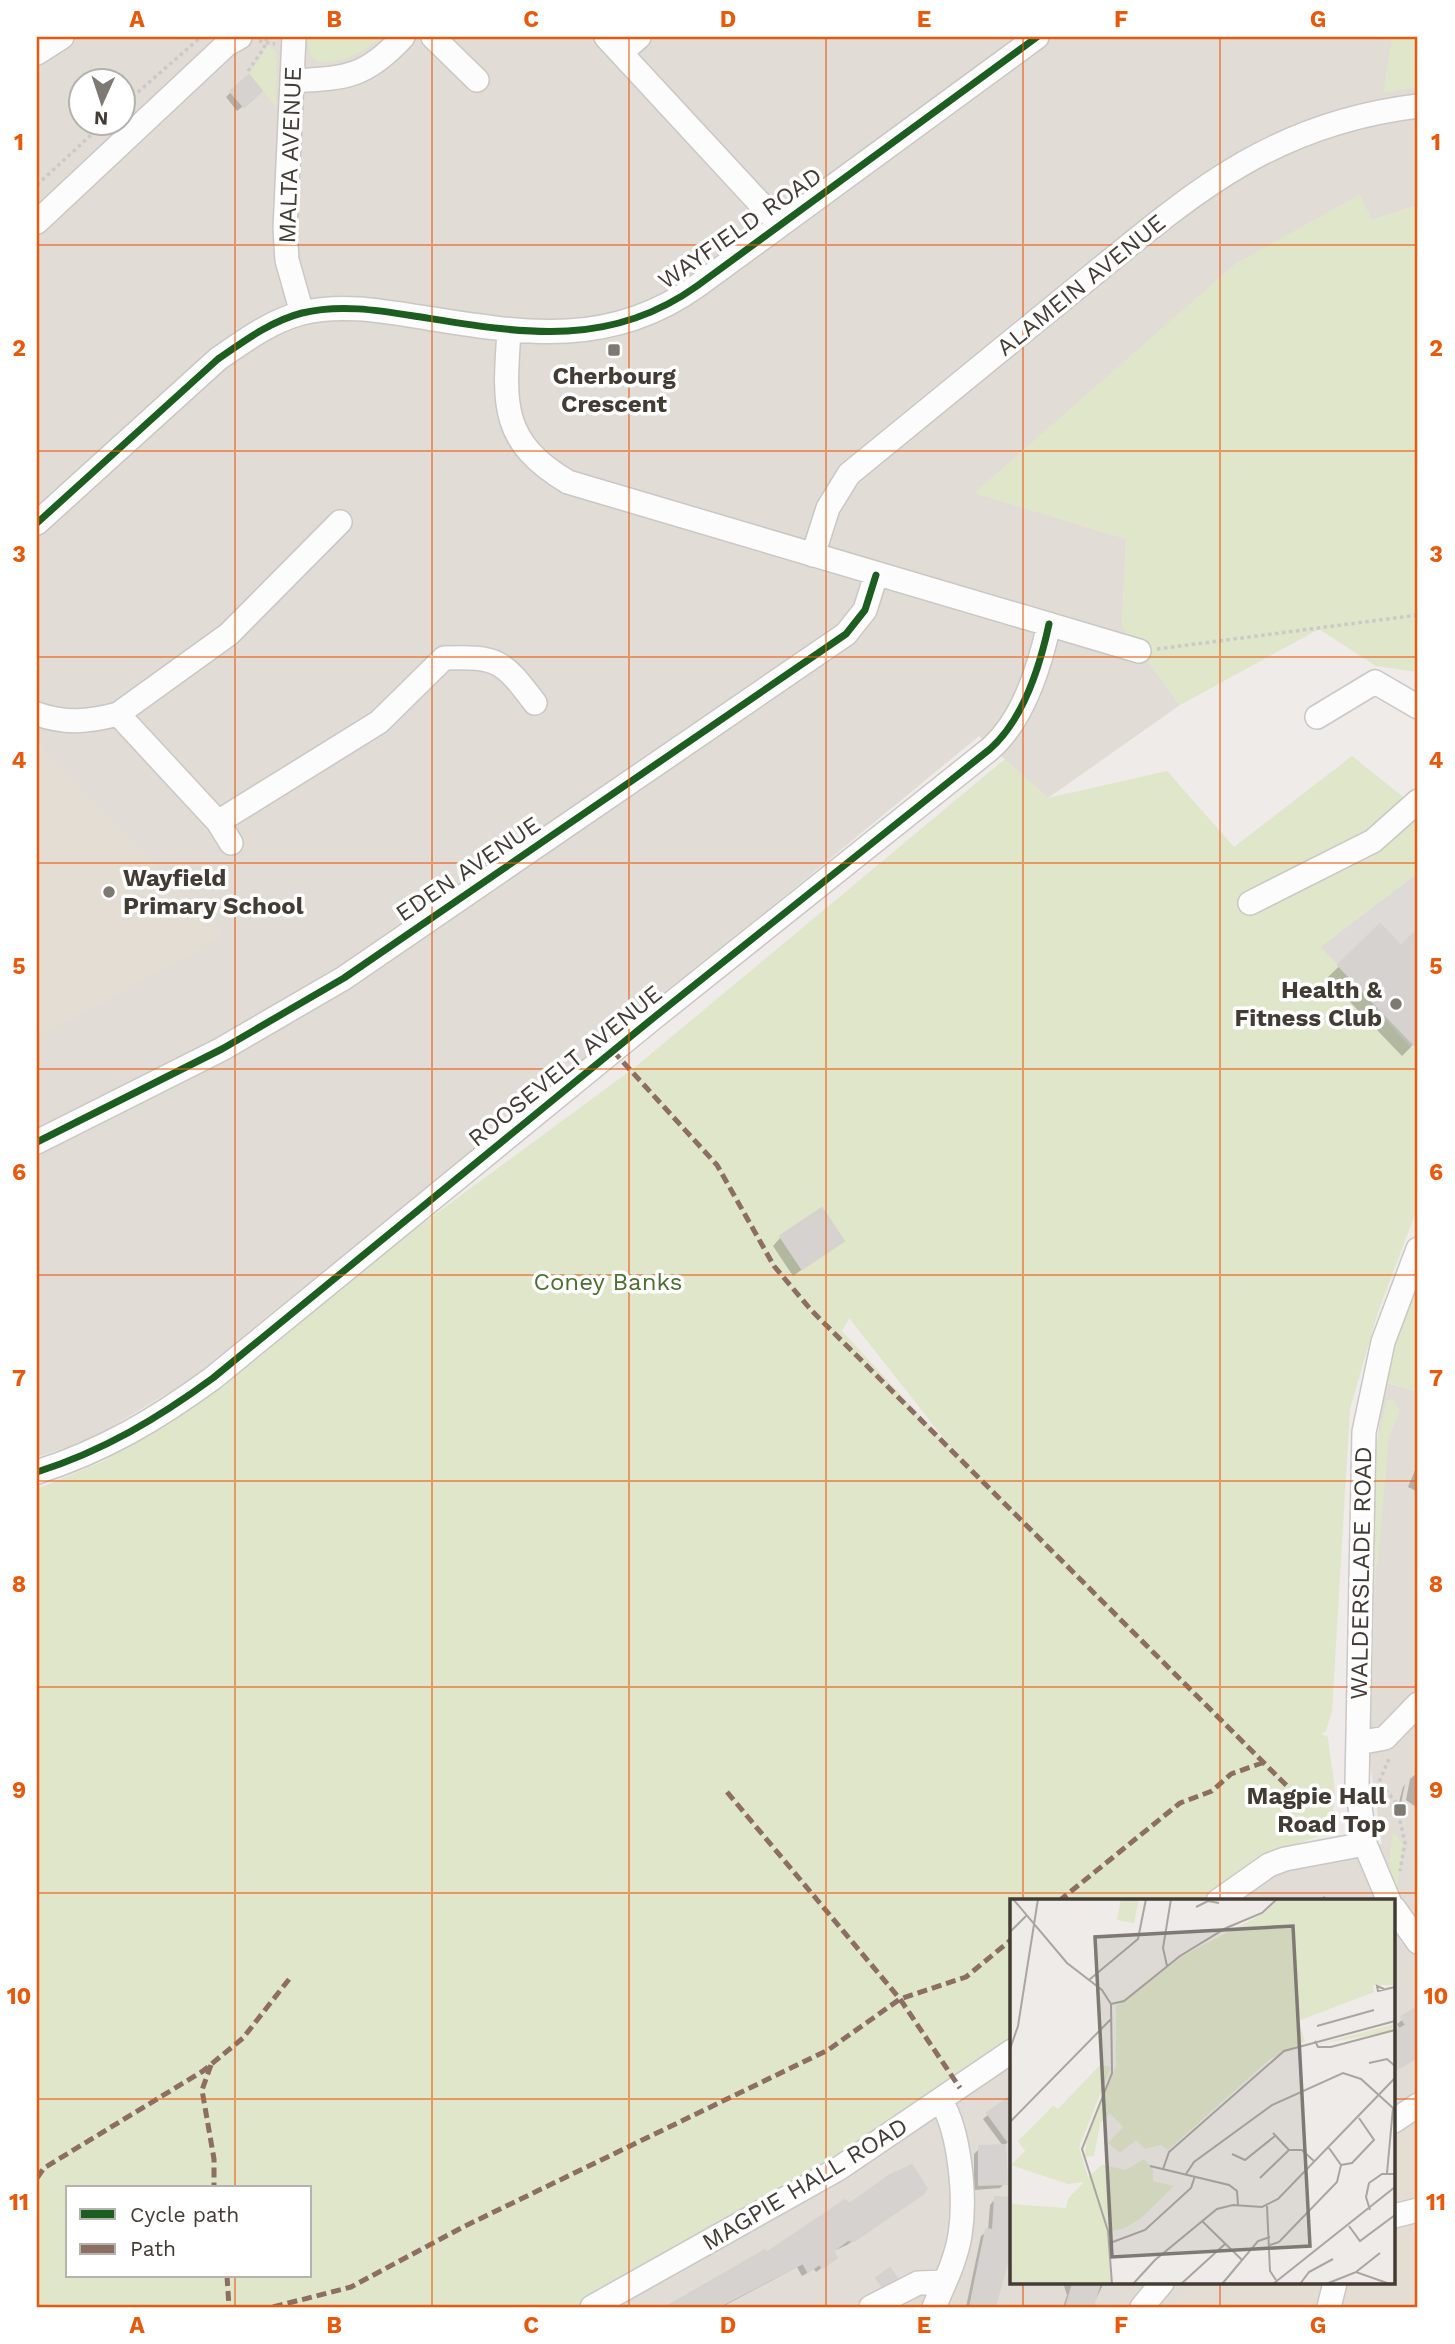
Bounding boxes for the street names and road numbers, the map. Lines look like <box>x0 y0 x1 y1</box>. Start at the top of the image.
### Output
street label: MALTA AVENUE <box>273 66 307 244</box>
street label: WAYFIELD ROAD <box>653 161 827 295</box>
street label: ALAMEIN AVENUE <box>991 208 1171 362</box>
street label: EDEN AVENUE <box>391 810 545 928</box>
street label: ROOSEVELT AVENUE <box>463 979 667 1153</box>
street label: WALDERSLADE ROAD <box>1345 1446 1377 1700</box>
street label: MAGPIE HALL ROAD <box>697 2112 913 2256</box>

